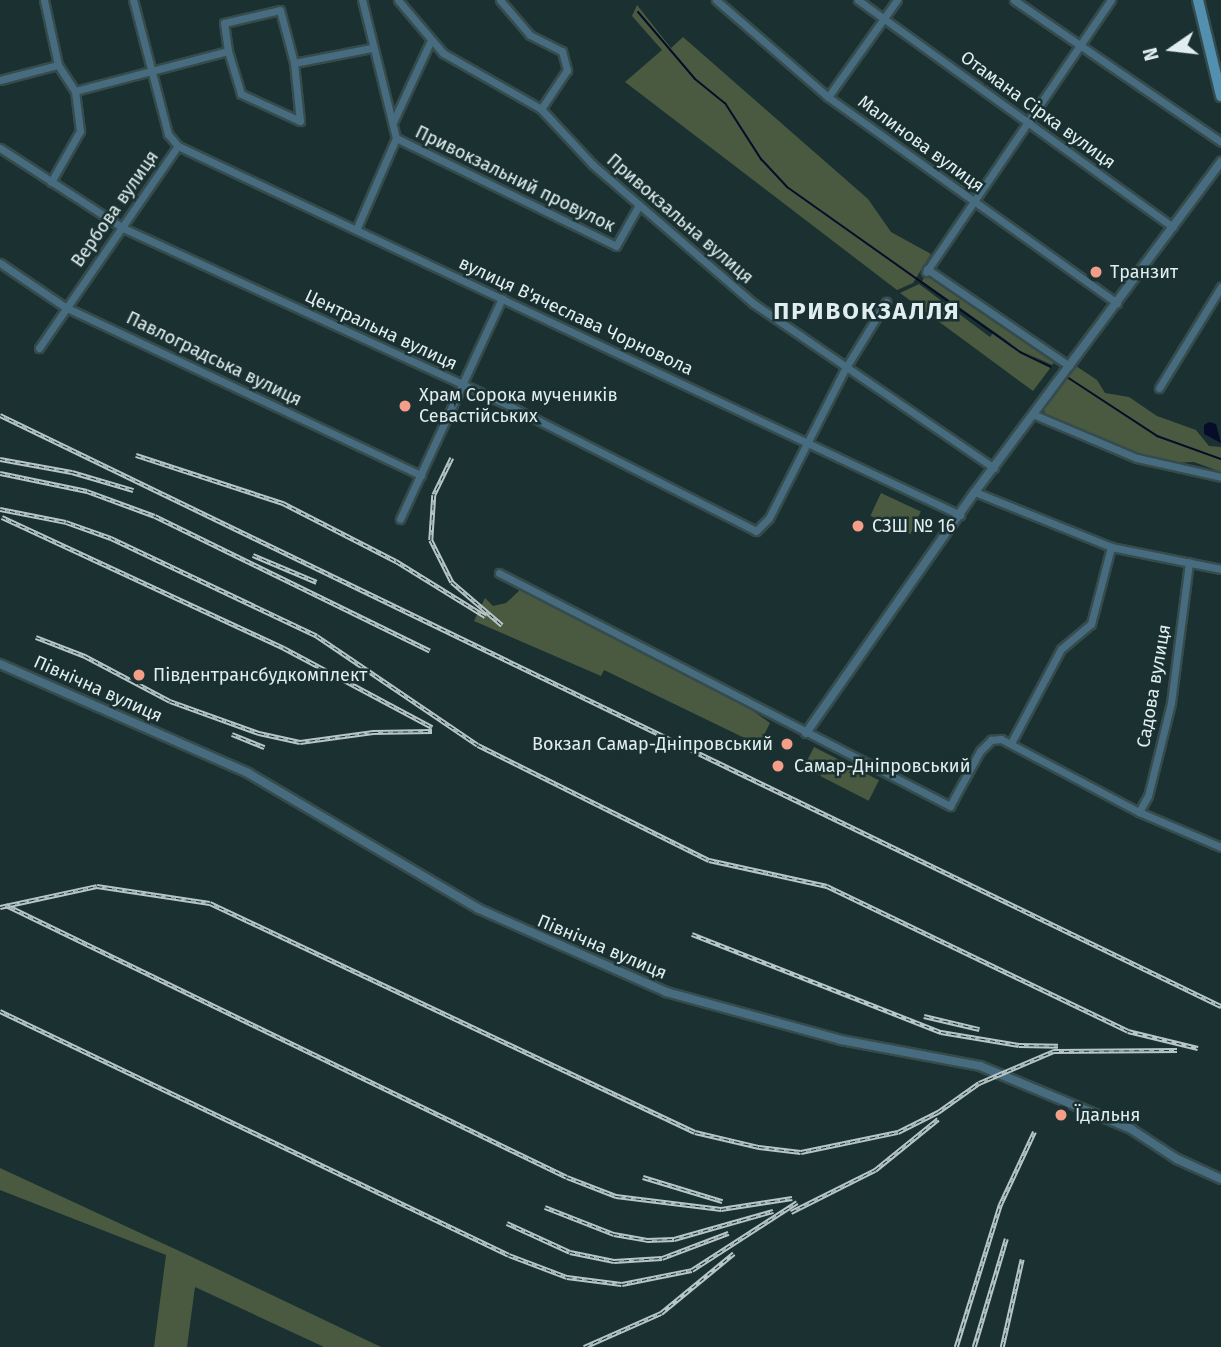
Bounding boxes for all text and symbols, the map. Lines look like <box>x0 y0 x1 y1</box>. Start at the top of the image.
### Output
north arrow <box>1137 14 1207 84</box>
text: N <box>1138 45 1164 63</box>
street label: Отамана Сірка вулиця <box>956 46 1120 174</box>
street label: Малинова вулиця <box>854 91 988 197</box>
street label: Привокзальний провулок <box>412 121 618 237</box>
street label: Вербова вулиця <box>67 147 163 271</box>
street label: Привокзальна вулиця <box>602 149 758 289</box>
street label: вулиця В'ячеслава Чорновола <box>455 252 697 380</box>
place label: Транзит <box>1110 261 1178 283</box>
marker: Транзит <box>1088 264 1104 280</box>
street label: Центральна вулиця <box>301 285 461 375</box>
district label: ПРИВОКЗАЛЛЯ <box>775 298 959 326</box>
street label: Павлоградська вулиця <box>123 307 305 411</box>
place label: Храм Сорока мучеників Севастійських <box>419 385 618 428</box>
marker: Храм Сорока мучеників Севастійських <box>397 398 413 414</box>
place label: СЗШ № 16 <box>872 515 955 537</box>
marker: СЗШ № 16 <box>850 518 866 534</box>
street label: Садова вулиця <box>1133 623 1175 749</box>
street label: Північна вулиця <box>30 651 166 727</box>
place label: Південтрансбудкомплект <box>153 664 367 686</box>
marker: Південтрансбудкомплект <box>131 667 147 683</box>
place label: Вокзал Самар-Дніпровський <box>532 733 773 755</box>
marker: Вокзал Самар-Дніпровський <box>779 736 795 752</box>
place label: Самар-Дніпровський <box>794 755 970 777</box>
marker: Самар-Дніпровський <box>768 756 788 776</box>
street label: Північна вулиця <box>534 910 670 984</box>
place label: Їдальня <box>1075 1104 1140 1126</box>
marker: Їдальня <box>1053 1107 1069 1123</box>

